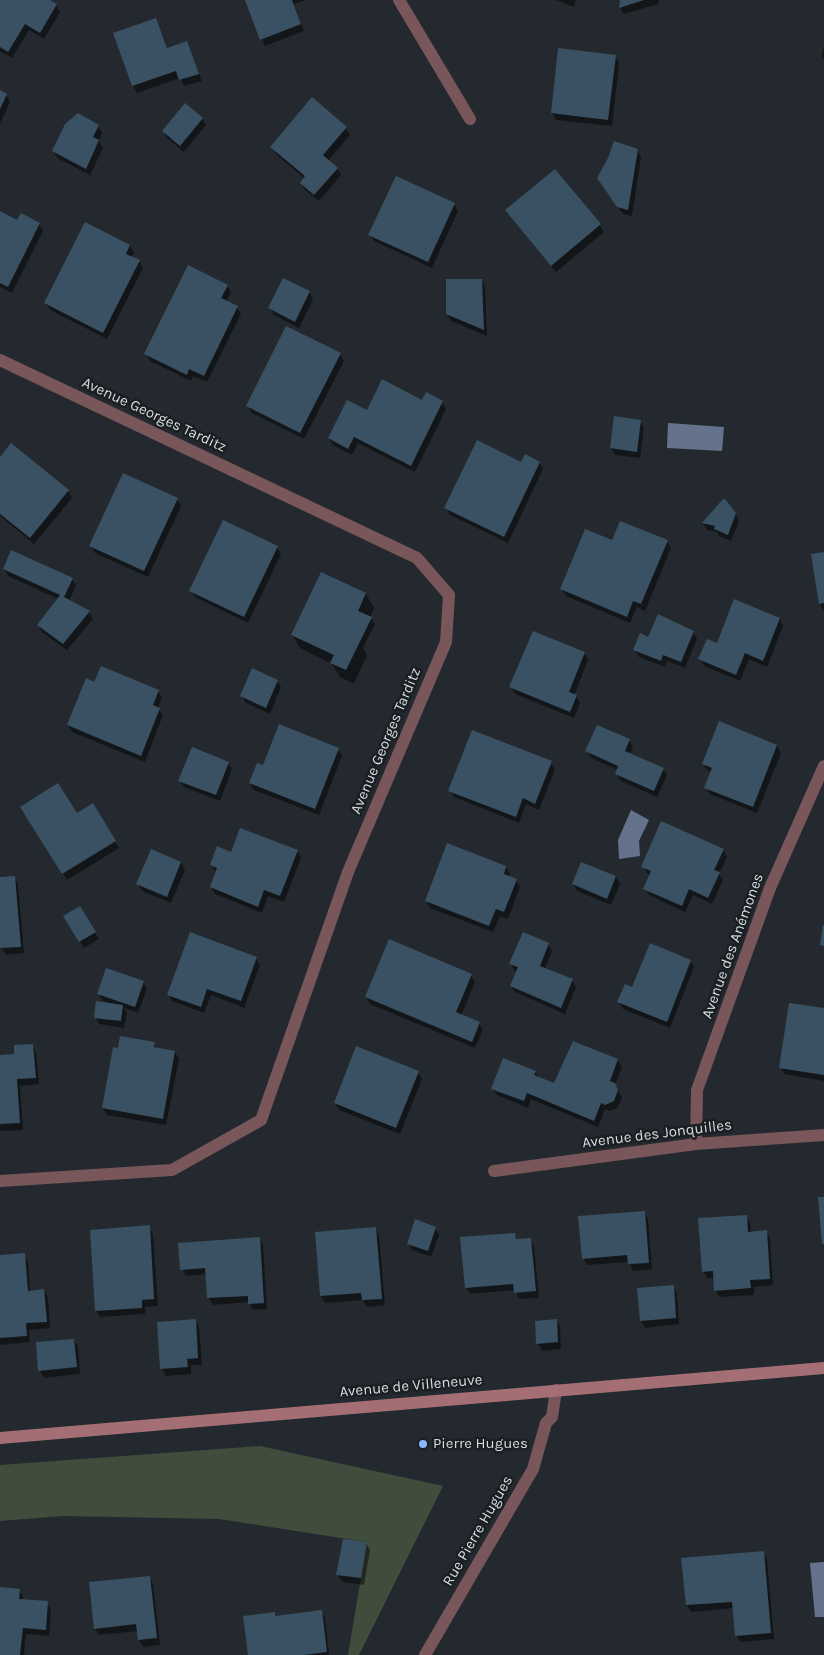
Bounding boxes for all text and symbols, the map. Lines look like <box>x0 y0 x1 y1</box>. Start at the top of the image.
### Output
street label: Avenue Georges Tarditz <box>79 374 229 456</box>
street label: Avenue Georges Tarditz <box>347 665 425 817</box>
street label: Avenue des Anémones <box>698 871 768 1021</box>
street label: Avenue des Jonquilles <box>581 1116 733 1152</box>
street label: Avenue de Villeneuve <box>339 1371 483 1401</box>
place label: Pierre Hugues <box>433 1435 528 1453</box>
marker: Pierre Hugues <box>417 1438 429 1450</box>
street label: Rue Pierre Hugues <box>439 1473 517 1589</box>

